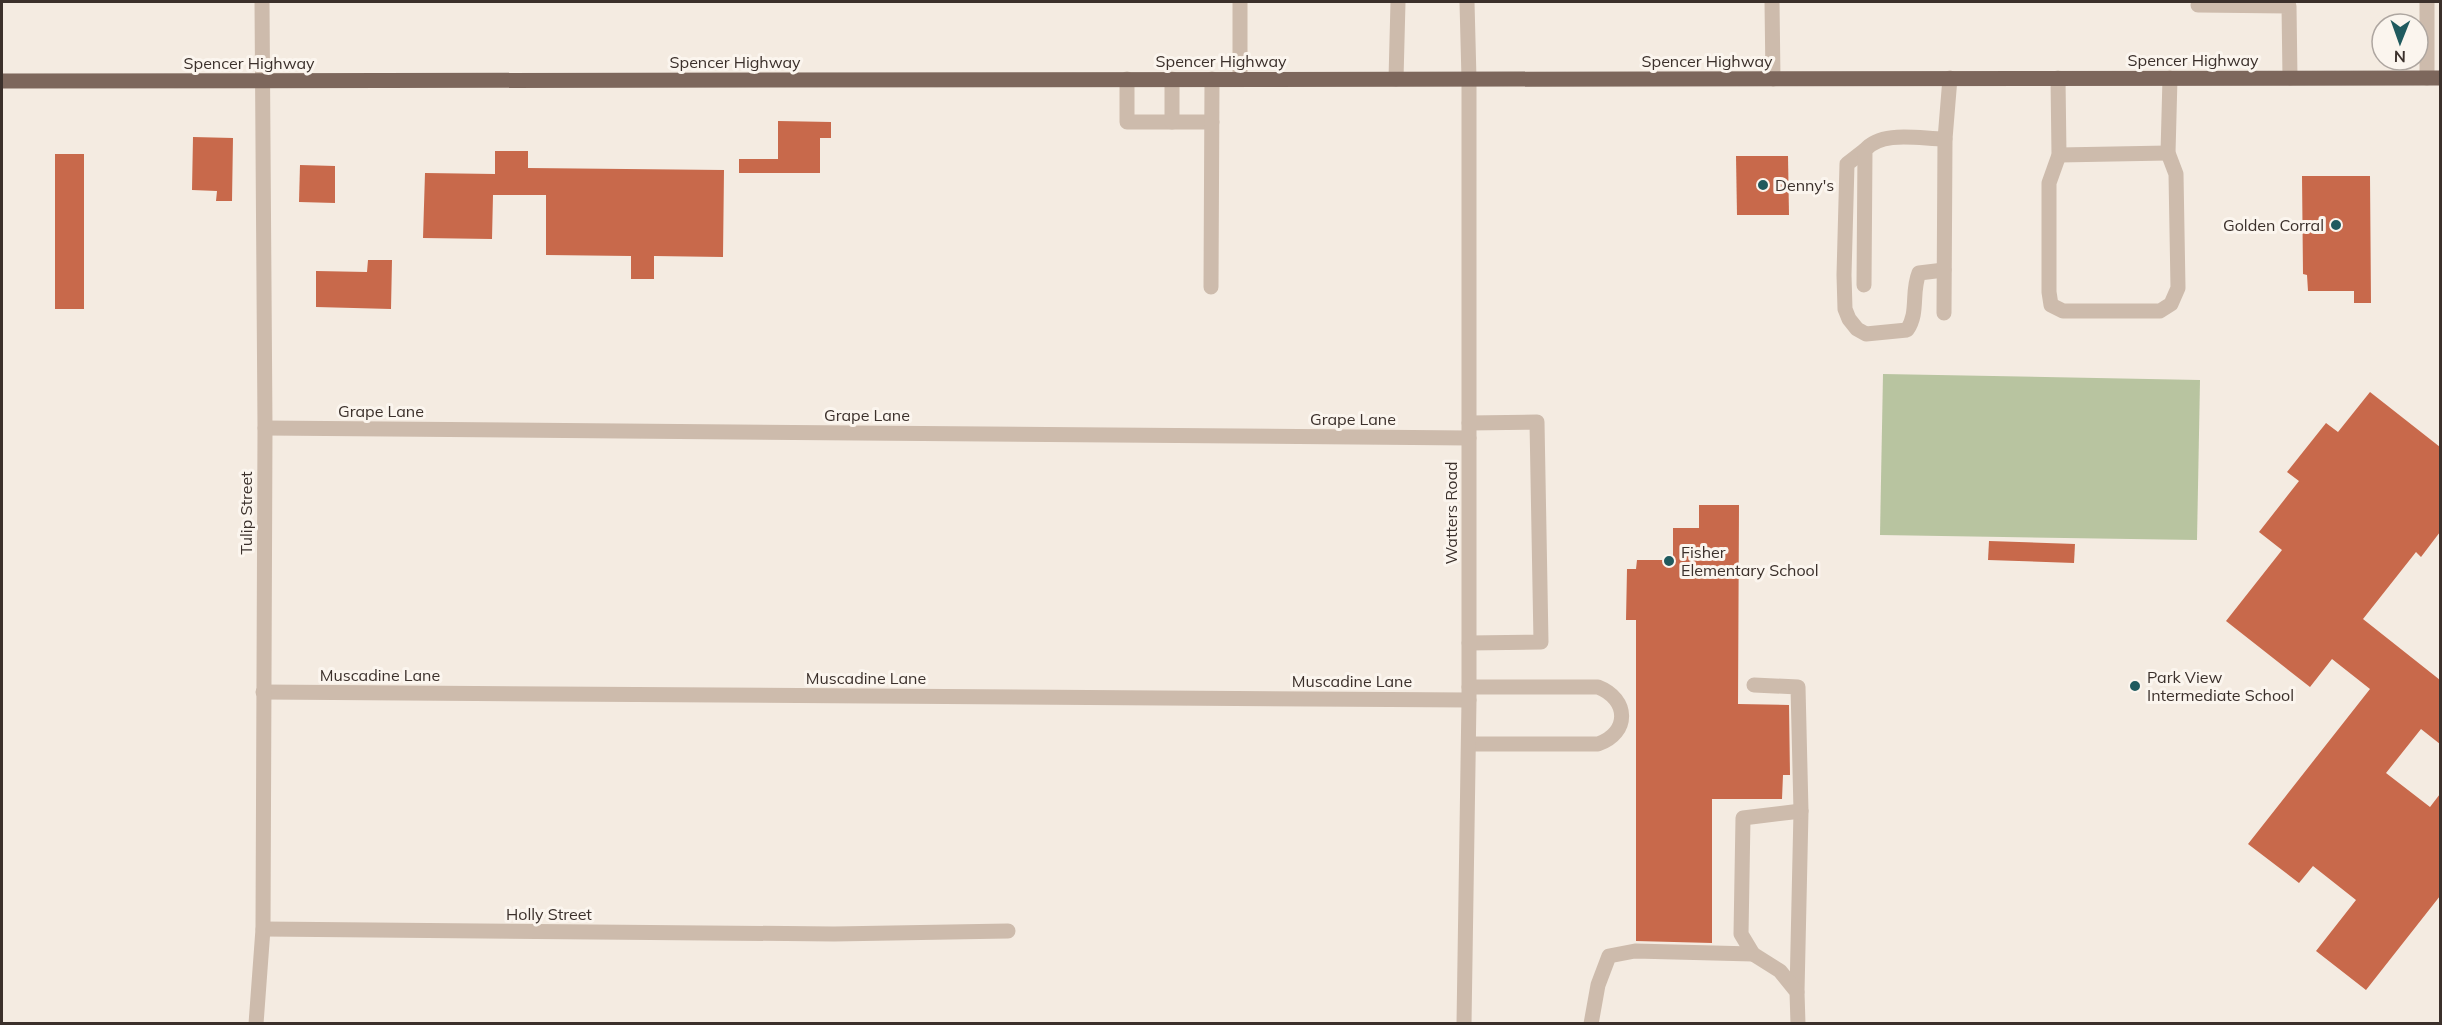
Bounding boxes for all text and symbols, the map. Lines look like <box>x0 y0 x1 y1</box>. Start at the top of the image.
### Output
north arrow <box>2370 12 2430 72</box>
text: N <box>2394 47 2406 67</box>
street label: Spencer Highway <box>2128 50 2259 70</box>
street label: Spencer Highway <box>1156 51 1287 71</box>
street label: Spencer Highway <box>1642 51 1773 71</box>
street label: Spencer Highway <box>670 52 801 72</box>
street label: Spencer Highway <box>184 53 315 73</box>
place label: Denny's <box>1775 175 1834 195</box>
marker: Denny's <box>1756 178 1770 192</box>
place label: Golden Corral <box>2223 215 2324 235</box>
marker: Golden Corral <box>2329 218 2343 232</box>
street label: Grape Lane <box>338 401 424 421</box>
street label: Grape Lane <box>824 405 910 425</box>
street label: Grape Lane <box>1310 409 1396 429</box>
street label: Watters Road <box>1441 461 1461 565</box>
street label: Tulip Street <box>236 471 256 555</box>
place label: Fisher Elementary School <box>1681 542 1819 580</box>
marker: Fisher Elementary School <box>1662 554 1676 568</box>
street label: Muscadine Lane <box>320 665 440 685</box>
place label: Park View Intermediate School <box>2147 667 2294 705</box>
street label: Muscadine Lane <box>806 668 926 688</box>
street label: Muscadine Lane <box>1292 671 1412 691</box>
marker: Park View Intermediate School <box>2128 679 2142 693</box>
street label: Holly Street <box>506 904 592 924</box>

